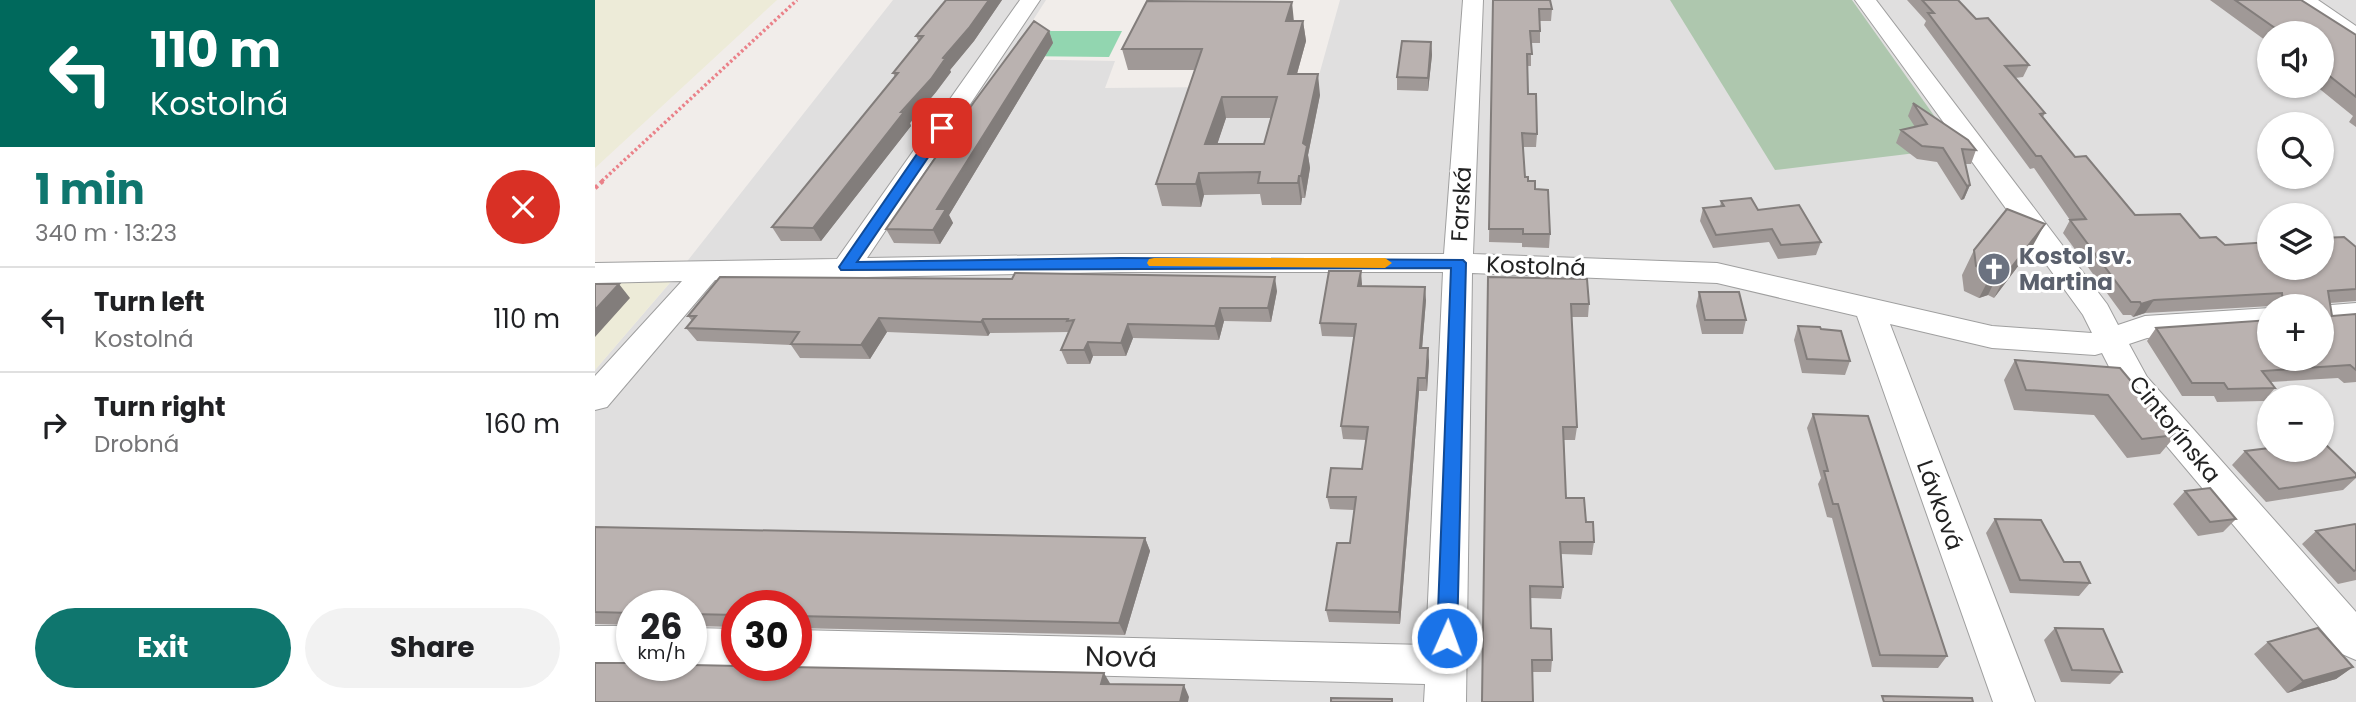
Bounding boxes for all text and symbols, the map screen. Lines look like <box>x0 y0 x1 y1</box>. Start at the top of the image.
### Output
text: 110 m <box>150 16 281 84</box>
map controls <box>2257 21 2334 462</box>
button: sound <box>2257 21 2334 98</box>
icon: left <box>35 28 126 119</box>
text: Kostolná <box>150 81 288 126</box>
pin <box>912 98 972 158</box>
icon: arrive <box>923 109 961 147</box>
button: search <box>2257 112 2334 189</box>
text: 1 min <box>35 160 145 219</box>
street label: Farská <box>1443 166 1479 242</box>
button: close <box>486 170 560 244</box>
button: layers <box>2257 203 2334 280</box>
text: 340 m · 13:23 <box>35 217 177 249</box>
place label: Kostol sv. Martina <box>2019 240 2132 298</box>
street label: Kostolná <box>1486 248 1586 284</box>
church icon: Kostol sv. Martina <box>1975 250 2013 288</box>
text: Turn left <box>94 284 205 320</box>
button: + <box>2257 294 2334 371</box>
icon: left <box>35 301 73 339</box>
text: 110 m <box>493 301 560 337</box>
text: Kostolná <box>94 323 194 355</box>
street label: Cintorínska <box>2122 369 2228 489</box>
button: − <box>2257 385 2334 462</box>
text: Turn right <box>94 389 226 425</box>
icon: right <box>35 406 73 444</box>
text: 160 m <box>485 406 560 442</box>
text: Drobná <box>94 428 179 460</box>
street label: Lávková <box>1909 456 1971 554</box>
speed limit sign: 30 <box>721 590 812 681</box>
position arrow <box>1410 601 1484 675</box>
text: 26 <box>640 602 683 651</box>
button: Exit <box>35 608 291 688</box>
button: Share <box>305 608 560 688</box>
street label: Nová <box>1085 637 1157 677</box>
text: km/h <box>638 640 685 665</box>

